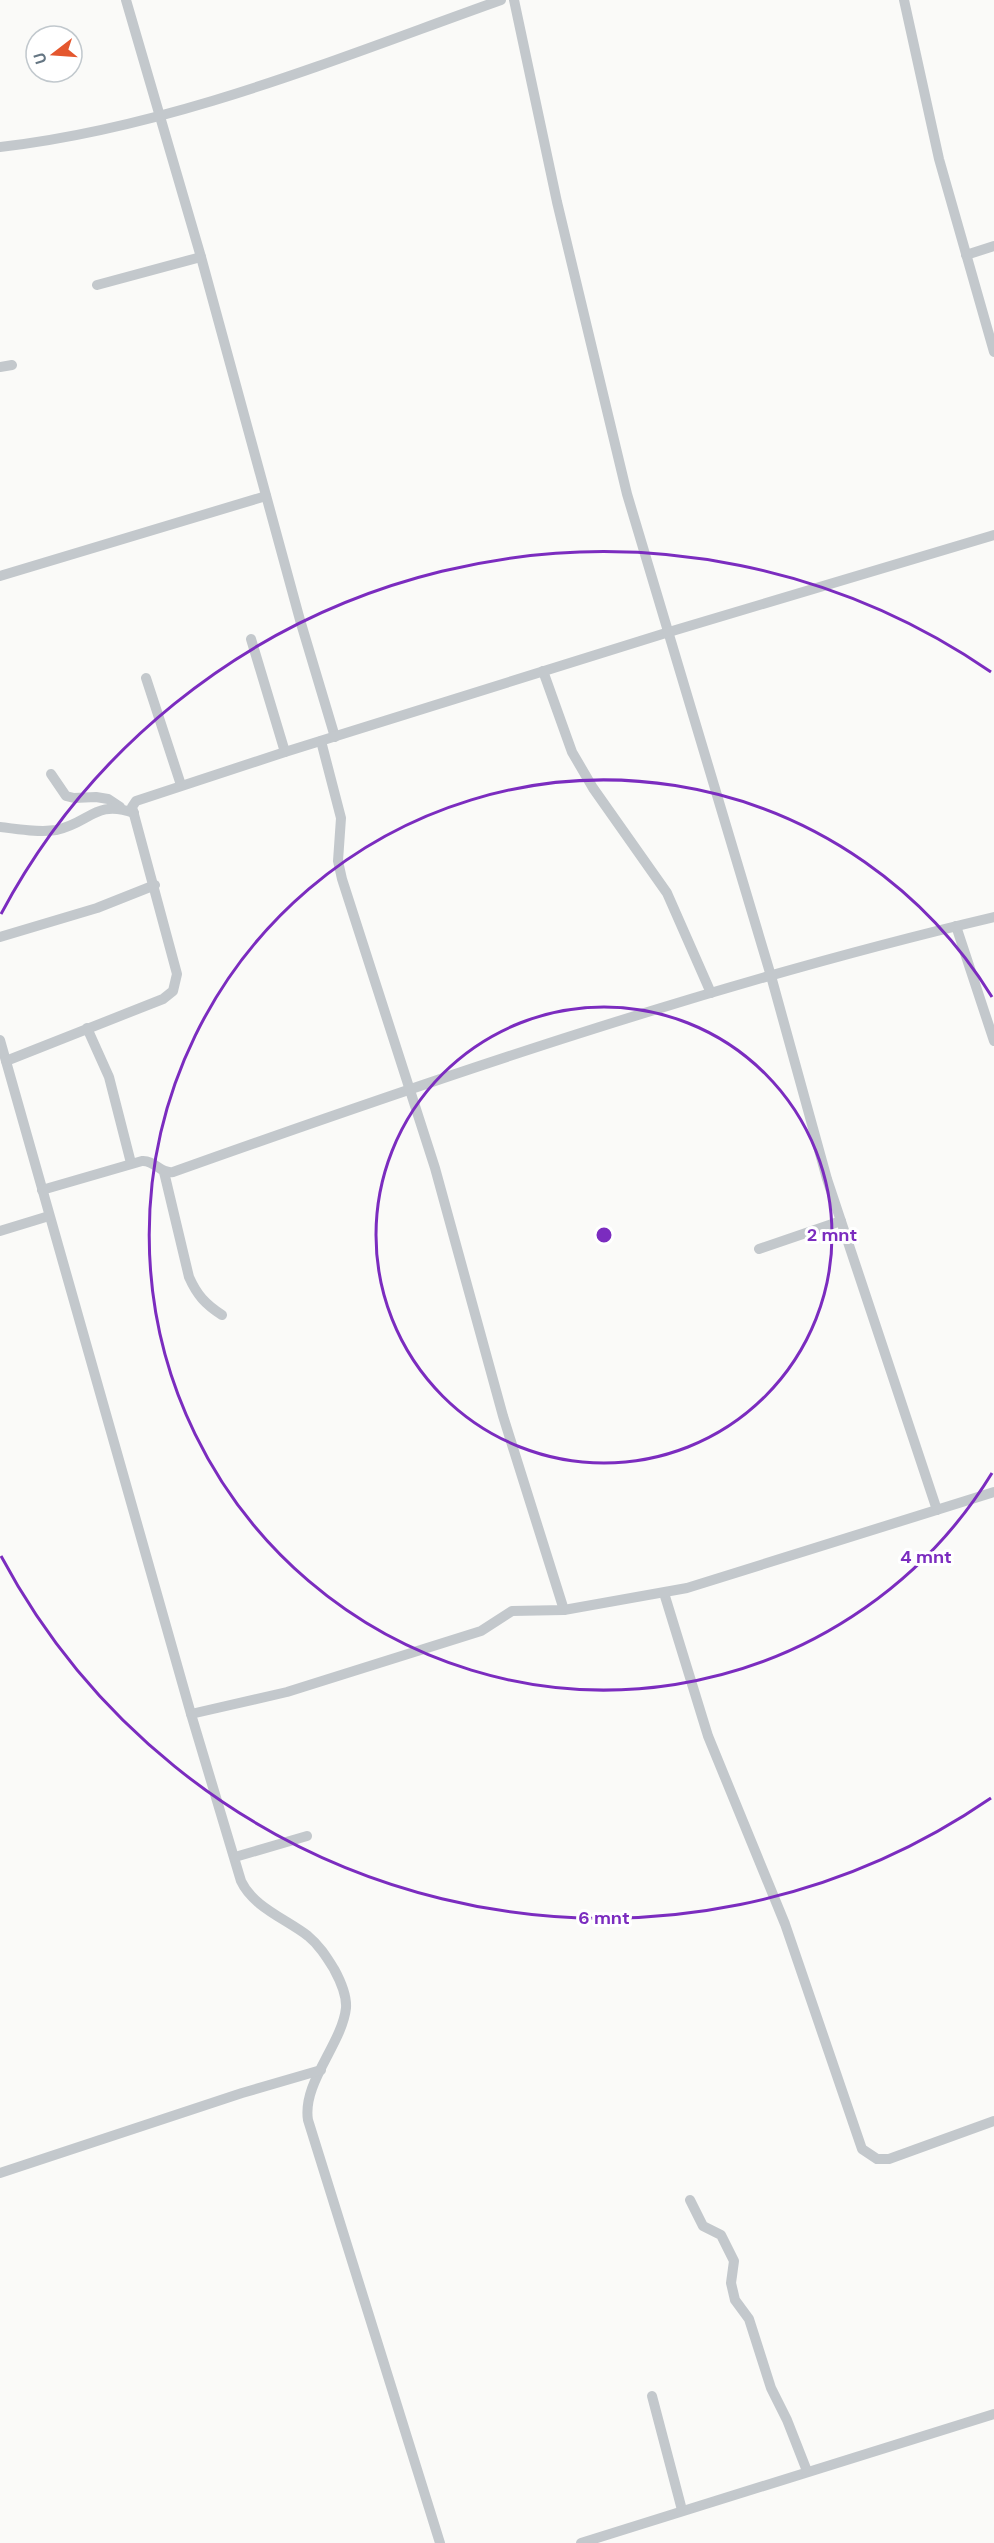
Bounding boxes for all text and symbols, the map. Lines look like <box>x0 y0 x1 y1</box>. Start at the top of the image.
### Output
north arrow <box>24 24 84 84</box>
text: U <box>28 50 52 67</box>
text: 2 mnt <box>807 1223 857 1247</box>
centre of rings <box>594 1225 614 1245</box>
text: 4 mnt <box>900 1545 952 1569</box>
text: 6 mnt <box>578 1906 630 1930</box>

